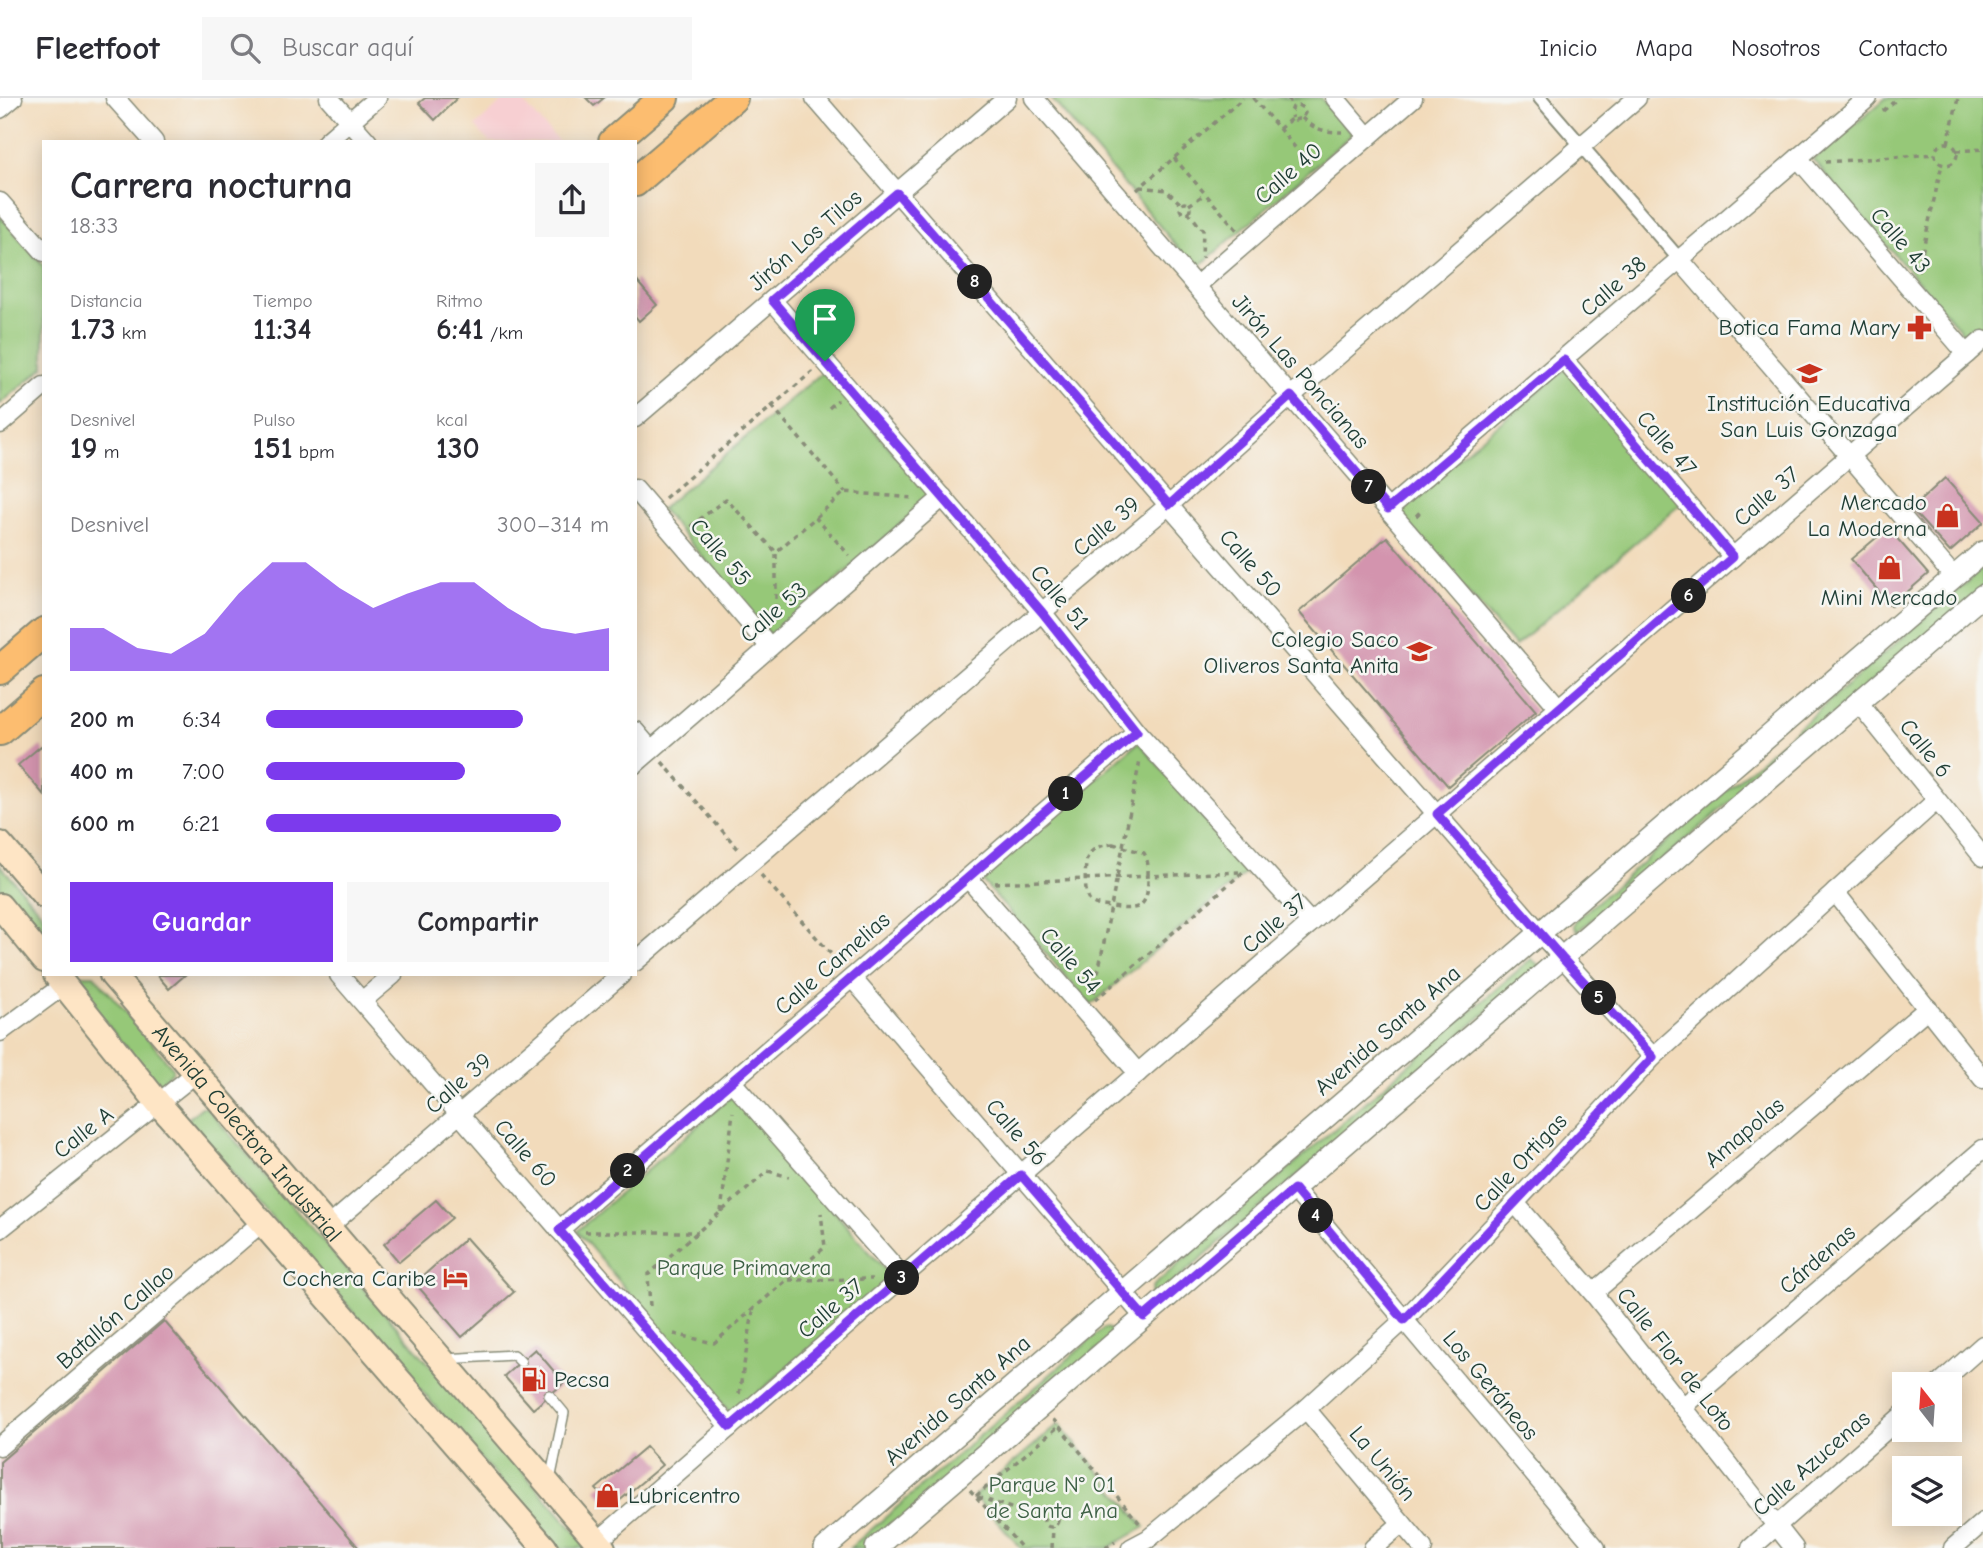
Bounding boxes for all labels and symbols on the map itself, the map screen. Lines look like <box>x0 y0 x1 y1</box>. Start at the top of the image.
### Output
street label: Calle 40 <box>1249 137 1328 210</box>
street label: Jirón Los Tilos <box>743 184 867 297</box>
street label: Calle 43 <box>1865 202 1936 279</box>
street label: Calle 38 <box>1575 250 1652 322</box>
pin: 8 <box>958 264 992 300</box>
street label: Jirón Las Poncianas <box>1226 288 1375 454</box>
pin <box>795 289 855 361</box>
pharmacy icon: Botica Fama Mary <box>1906 313 1934 341</box>
place label: Botica Fama Mary <box>1718 314 1901 341</box>
school or university icon: Institución Educativa San Luis Gonzaga <box>1795 359 1823 387</box>
place label: Institución Educativa San Luis Gonzaga <box>1707 390 1911 443</box>
street label: Calle 47 <box>1631 405 1702 481</box>
street label: Calle 37 <box>1728 461 1805 532</box>
pin: 7 <box>1352 470 1386 504</box>
place label: Mercado La Moderna <box>1807 489 1927 542</box>
street label: Calle 39 <box>1067 491 1145 562</box>
shop icon: Mercado La Moderna <box>1933 501 1961 529</box>
street label: Calle 55 <box>684 513 757 592</box>
street label: Calle 50 <box>1214 524 1288 603</box>
shop icon: Mini Mercado <box>1875 553 1903 581</box>
street label: Calle 51 <box>1025 559 1095 635</box>
street label: Calle 53 <box>735 576 812 649</box>
pin: 6 <box>1672 578 1706 614</box>
place label: Mini Mercado <box>1821 584 1957 611</box>
place label: Colegio Saco Oliveros Santa Anita <box>1203 626 1399 679</box>
school or university icon: Colegio Saco Oliveros Santa Anita <box>1405 638 1433 666</box>
street label: Calle 6 <box>1894 713 1957 783</box>
pin: 1 <box>1048 776 1084 812</box>
street label: Calle 37 <box>1236 888 1313 959</box>
street label: Calle Camelias <box>769 906 895 1021</box>
street label: Calle 54 <box>1035 922 1107 999</box>
street label: Avenida Santa Ana <box>1309 960 1466 1101</box>
pin: 5 <box>1582 981 1616 1016</box>
street label: Avenida Colectora Industrial <box>146 1019 347 1247</box>
street label: Calle 39 <box>420 1047 497 1120</box>
street label: Amapolas <box>1699 1091 1789 1173</box>
street label: Calle 56 <box>980 1093 1053 1171</box>
street label: Calle A <box>48 1101 119 1164</box>
street label: Calle Ortigas <box>1468 1108 1573 1217</box>
street label: Calle 60 <box>489 1114 563 1193</box>
pin: 2 <box>610 1154 646 1188</box>
pin: 4 <box>1298 1198 1334 1234</box>
street label: Cárdenas <box>1774 1219 1861 1300</box>
park label: Parque Primavera <box>657 1254 831 1281</box>
street label: Batallón Callao <box>51 1258 180 1375</box>
pin: 3 <box>884 1260 920 1296</box>
hotel icon: Cochera Caribe <box>442 1264 470 1292</box>
place label: Cochera Caribe <box>282 1265 436 1292</box>
street label: Calle 37 <box>792 1273 869 1344</box>
street label: Calle Flor de Loto <box>1611 1282 1740 1437</box>
street label: Los Geráneos <box>1437 1325 1544 1446</box>
street label: Avenida Santa Ana <box>879 1330 1036 1471</box>
fuel station icon: Pecsa <box>520 1365 548 1393</box>
place label: Pecsa <box>554 1366 610 1393</box>
north arrow <box>1892 1372 1962 1442</box>
street label: Calle Azucenas <box>1747 1405 1876 1522</box>
street label: La Unión <box>1344 1420 1422 1506</box>
park label: Parque N° 01 de Santa Ana <box>986 1471 1118 1524</box>
shop icon: Lubricentro <box>594 1481 622 1509</box>
place label: Lubricentro <box>628 1482 740 1509</box>

